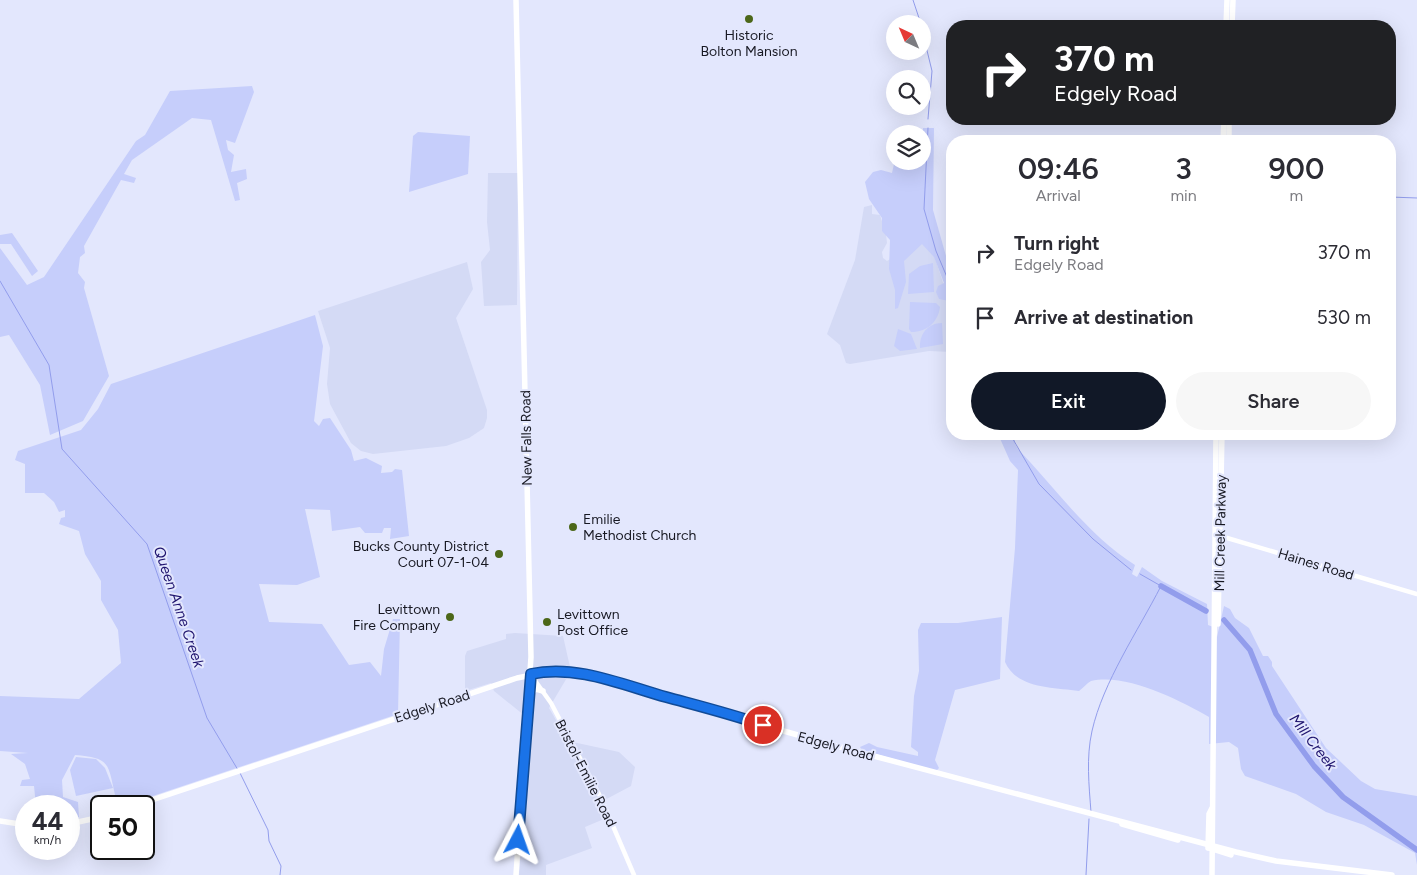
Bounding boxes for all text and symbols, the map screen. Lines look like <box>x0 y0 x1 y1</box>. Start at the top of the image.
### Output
marker: Historic Bolton Mansion <box>743 13 755 25</box>
north arrow <box>886 15 931 60</box>
map controls <box>886 15 931 170</box>
place label: Historic Bolton Mansion <box>701 27 798 60</box>
text: 370 m <box>1054 38 1154 80</box>
icon: right <box>971 40 1036 105</box>
button: search <box>886 70 931 115</box>
text: Edgely Road <box>1054 80 1177 107</box>
button: layers <box>886 125 931 170</box>
text: 09:46 <box>1018 150 1099 187</box>
text: 3 <box>1175 150 1192 187</box>
text: 900 <box>1268 150 1324 187</box>
text: Arrival <box>1036 186 1081 205</box>
text: min <box>1170 186 1197 205</box>
text: m <box>1290 186 1303 205</box>
text: Turn right <box>1014 232 1100 255</box>
icon: right <box>971 239 999 267</box>
text: 370 m <box>1317 241 1371 264</box>
text: Edgely Road <box>1014 255 1104 274</box>
icon: arrive <box>971 304 999 332</box>
text: Arrive at destination <box>1014 306 1193 329</box>
text: 530 m <box>1317 306 1371 329</box>
button: Exit <box>971 372 1166 430</box>
button: Share <box>1176 372 1371 430</box>
street label: New Falls Road <box>517 390 536 486</box>
street label: Mill Creek Parkway <box>1211 474 1230 592</box>
place label: Emilie Methodist Church <box>583 511 696 544</box>
marker: Emilie Methodist Church <box>567 521 579 533</box>
place label: Bucks County District Court 07-1-04 <box>353 538 489 571</box>
water label: Queen Anne Creek <box>150 544 208 671</box>
street label: Haines Road <box>1276 545 1356 584</box>
marker: Bucks County District Court 07-1-04 <box>493 548 505 560</box>
place label: Levittown Fire Company <box>353 601 441 634</box>
place label: Levittown Post Office <box>557 606 628 639</box>
marker: Levittown Fire Company <box>444 611 456 623</box>
marker: Levittown Post Office <box>541 616 553 628</box>
street label: Edgely Road <box>392 686 472 727</box>
pin <box>742 704 784 746</box>
water label: Mill Creek <box>1286 710 1341 774</box>
icon: arrive <box>749 711 777 739</box>
street label: Bristol-Emilie Road <box>551 717 620 830</box>
street label: Edgely Road <box>796 728 876 765</box>
speed limit sign: 50 <box>90 795 155 860</box>
text: 44 <box>32 806 63 836</box>
position arrow <box>491 813 543 865</box>
text: km/h <box>34 833 61 847</box>

